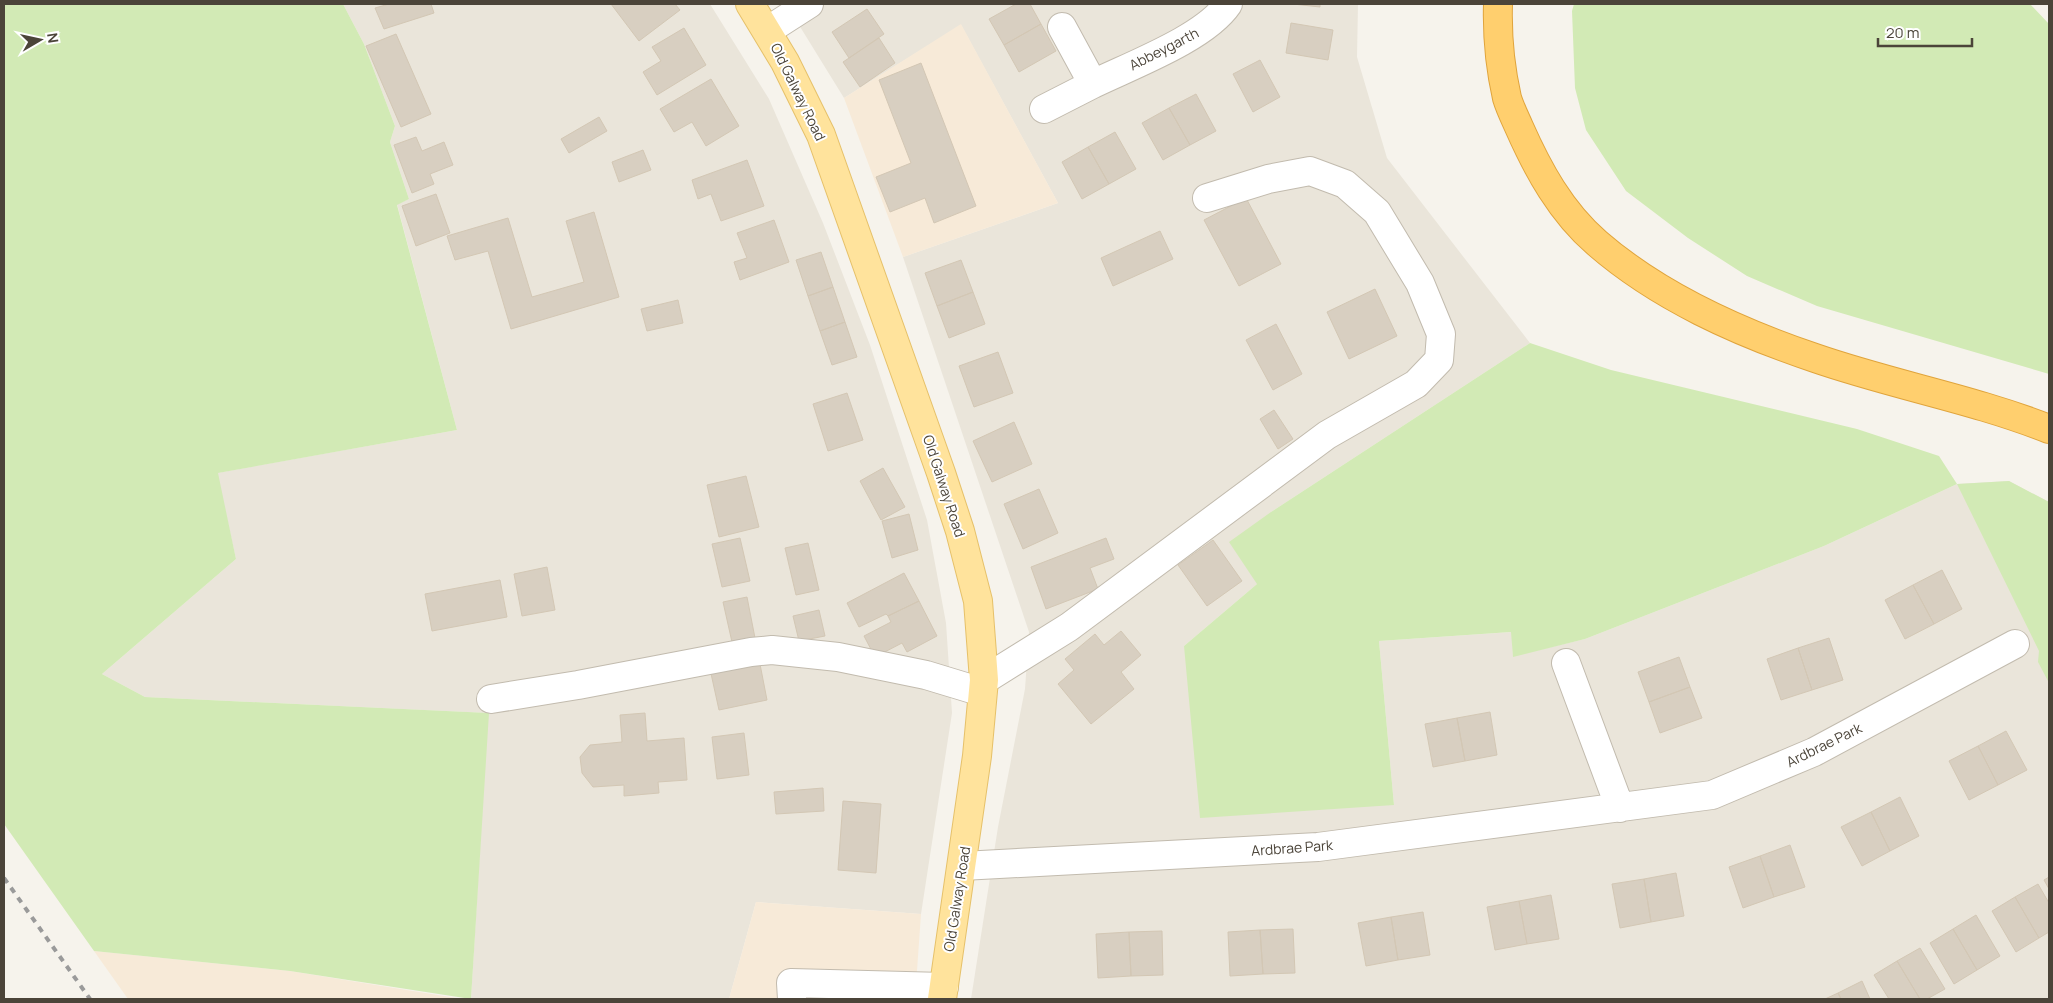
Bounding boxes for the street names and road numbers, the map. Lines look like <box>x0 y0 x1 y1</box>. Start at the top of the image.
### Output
street label: Abbeygarth <box>1126 23 1202 74</box>
street label: Old Galway Road <box>767 40 830 144</box>
street label: Old Galway Road <box>919 432 970 539</box>
street label: Ardbrae Park <box>1783 718 1866 771</box>
street label: Ardbrae Park <box>1251 835 1334 860</box>
street label: Old Galway Road <box>939 845 974 953</box>

